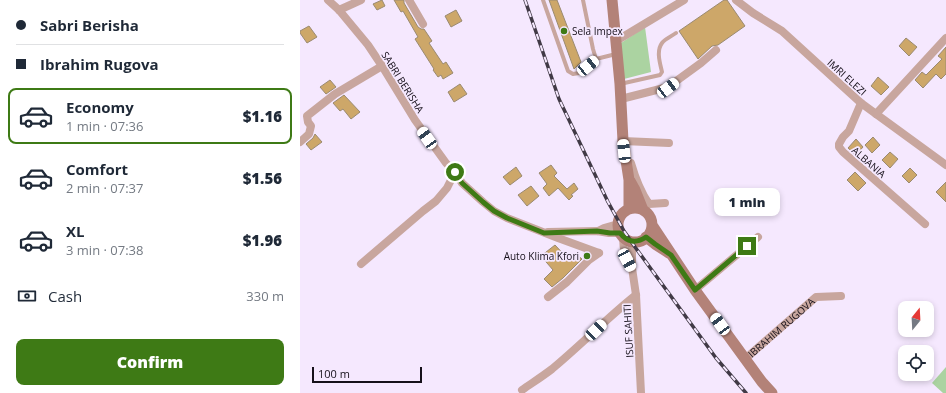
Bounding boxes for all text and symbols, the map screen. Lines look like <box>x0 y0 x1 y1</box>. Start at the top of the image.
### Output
text: Sabri Berisha <box>40 15 139 35</box>
place label: Sela Impex <box>572 24 624 38</box>
marker: Sela Impex <box>559 26 569 36</box>
street label: SABRI BERISHA <box>379 49 428 116</box>
text: Ibrahim Rugova <box>40 54 159 74</box>
car <box>575 54 601 78</box>
street label: IMRI ELEZI <box>824 56 870 98</box>
car <box>655 76 681 100</box>
text: Economy <box>66 97 134 117</box>
icon: car <box>18 98 54 134</box>
text: $1.16 <box>243 106 282 126</box>
text: 1 min · 07:36 <box>66 117 143 135</box>
car <box>415 125 439 151</box>
car <box>617 138 631 164</box>
street label: ALBANIA <box>849 143 890 181</box>
text: Comfort <box>66 159 128 179</box>
icon: car <box>18 160 54 196</box>
route start <box>446 163 464 181</box>
text: $1.56 <box>243 168 282 188</box>
text: 2 min · 07:37 <box>66 179 143 197</box>
callout: 1 min <box>714 188 780 216</box>
text: 1 min <box>729 193 765 211</box>
text: XL <box>66 221 84 241</box>
icon: car <box>18 222 54 258</box>
text: $1.96 <box>243 230 282 250</box>
route end <box>738 237 756 255</box>
text: 3 min · 07:38 <box>66 241 143 259</box>
car <box>616 247 638 273</box>
place label: Auto Klima Kfori <box>504 249 579 263</box>
marker: Auto Klima Kfori <box>582 251 592 261</box>
icon: cash <box>16 285 38 307</box>
text: Cash <box>48 286 82 306</box>
text: 330 m <box>246 287 284 305</box>
street label: IBRAHIM RUGOVA <box>745 294 818 360</box>
north arrow <box>898 301 934 337</box>
map controls <box>898 301 934 381</box>
street label: ISUF SAHITI <box>620 304 636 358</box>
car <box>708 311 732 337</box>
car <box>583 317 609 343</box>
button: Confirm <box>16 339 284 385</box>
button: locate <box>898 345 934 381</box>
scale bar <box>312 365 422 384</box>
text: 100 m <box>318 366 350 381</box>

